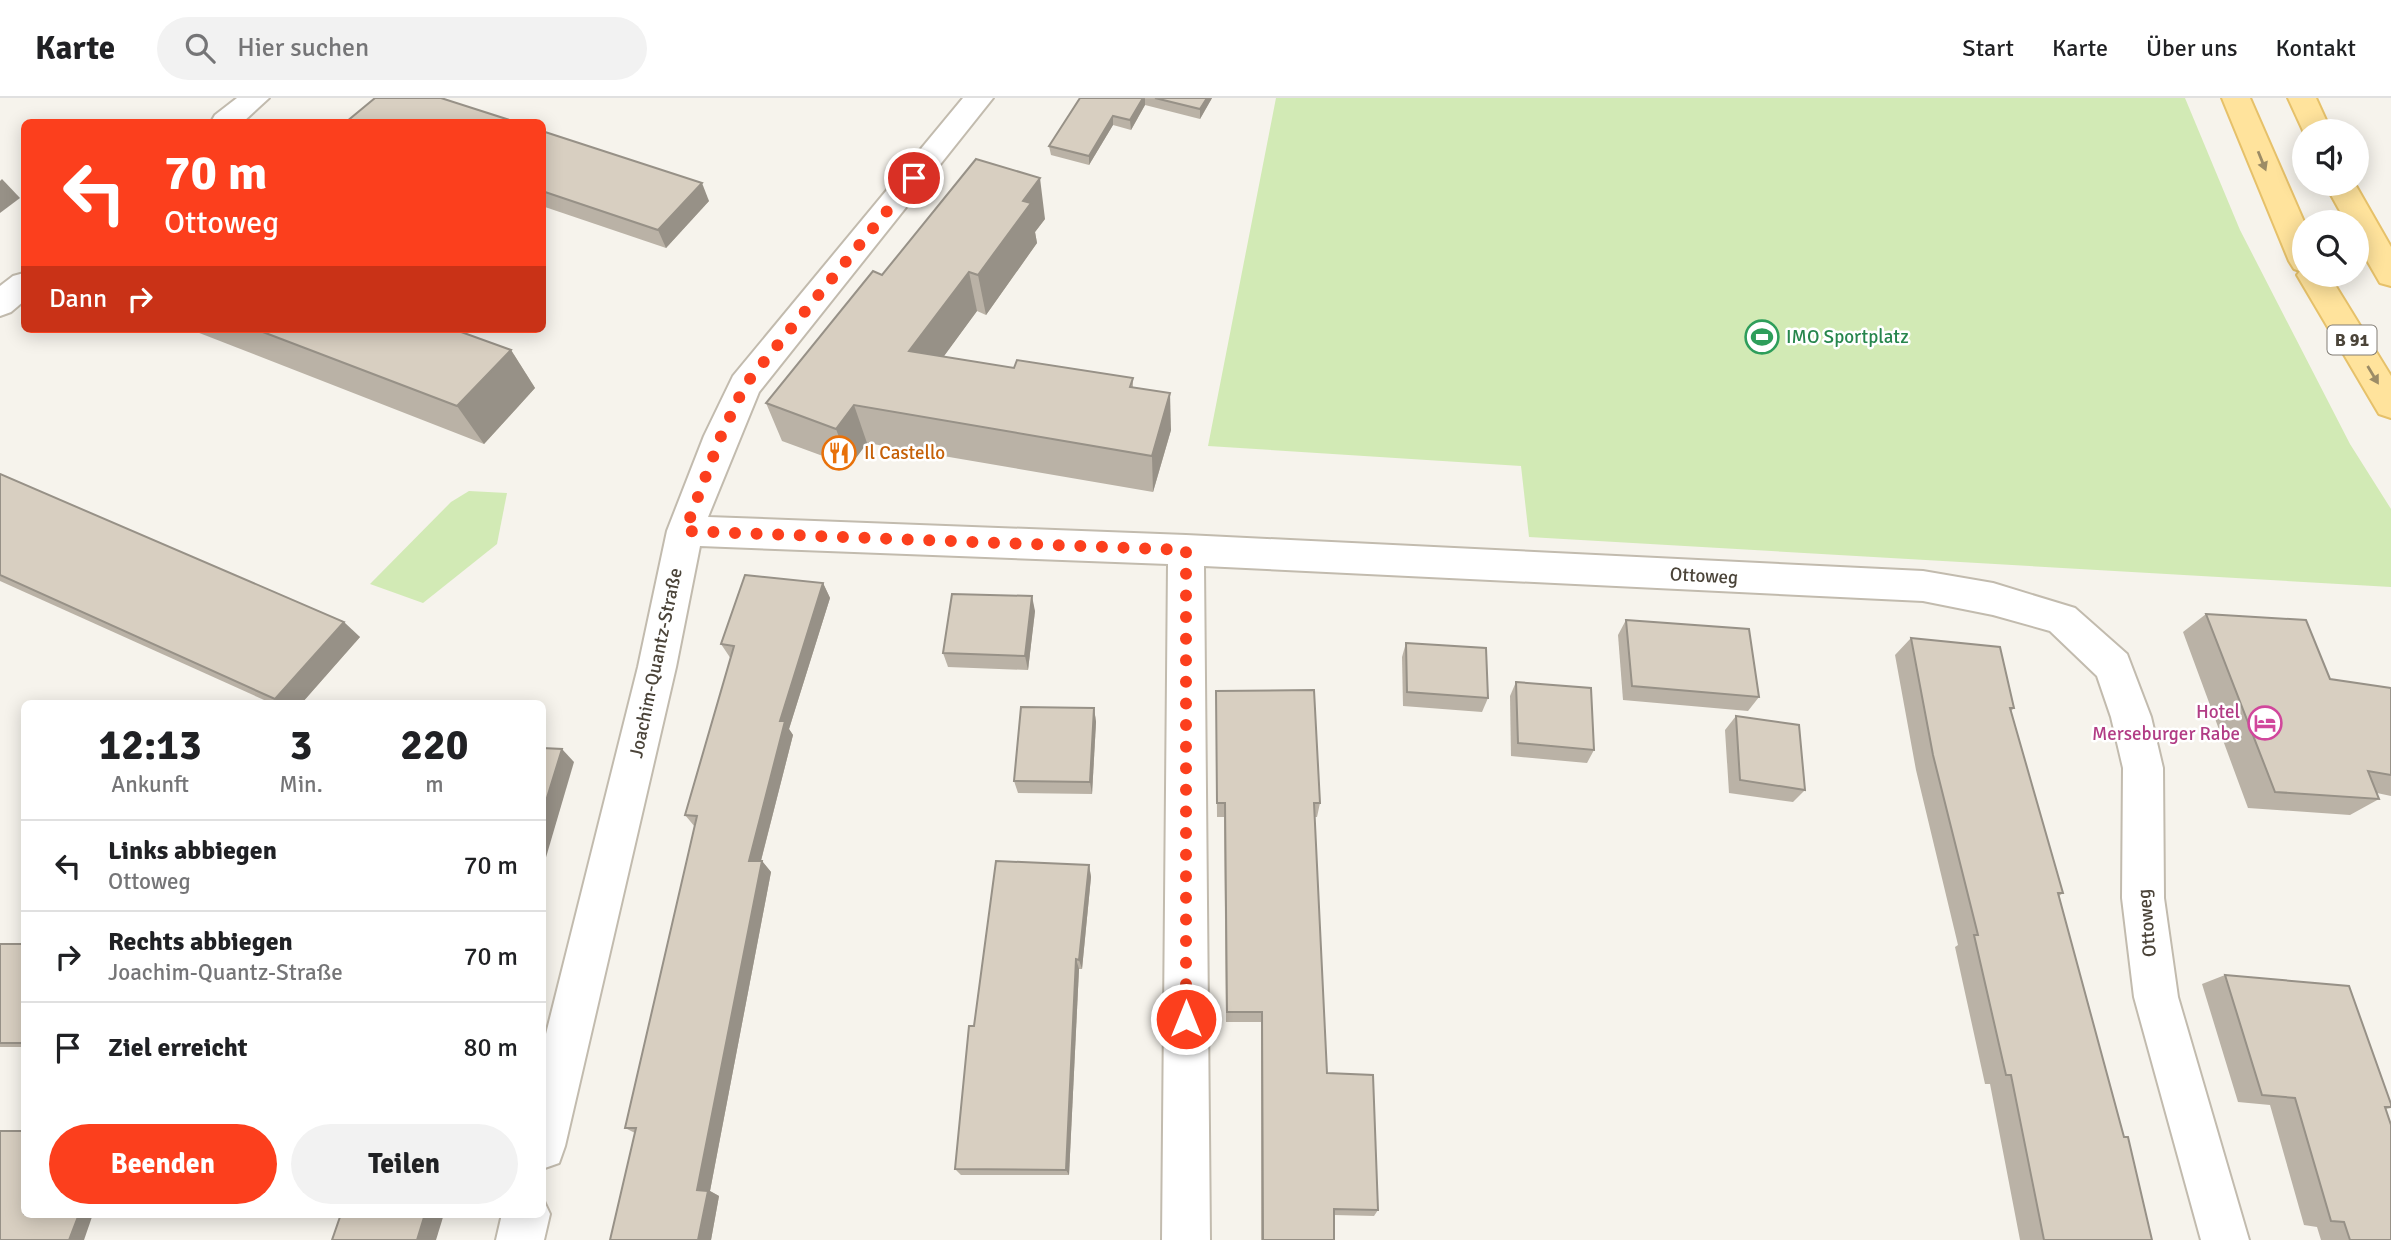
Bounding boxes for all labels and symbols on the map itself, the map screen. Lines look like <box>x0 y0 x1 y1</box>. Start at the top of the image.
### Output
pin <box>884 148 944 208</box>
one-way arrow <box>2256 151 2267 172</box>
sports icon: IMO Sportplatz <box>1743 318 1781 356</box>
place label: IMO Sportplatz <box>1786 325 1909 349</box>
road number: B 91 <box>2328 326 2376 354</box>
one-way arrow <box>2367 366 2380 385</box>
restaurant icon: Il Castello <box>820 434 858 472</box>
place label: Il Castello <box>864 441 945 465</box>
street label: Ottoweg <box>1669 562 1739 590</box>
street label: Joachim-Quantz-Straße <box>624 566 688 760</box>
place label: Hotel Merseburger Rabe <box>2092 700 2240 746</box>
hotel icon: Hotel Merseburger Rabe <box>2246 704 2284 742</box>
street label: Ottoweg <box>2132 888 2162 958</box>
position arrow <box>1149 982 1223 1056</box>

